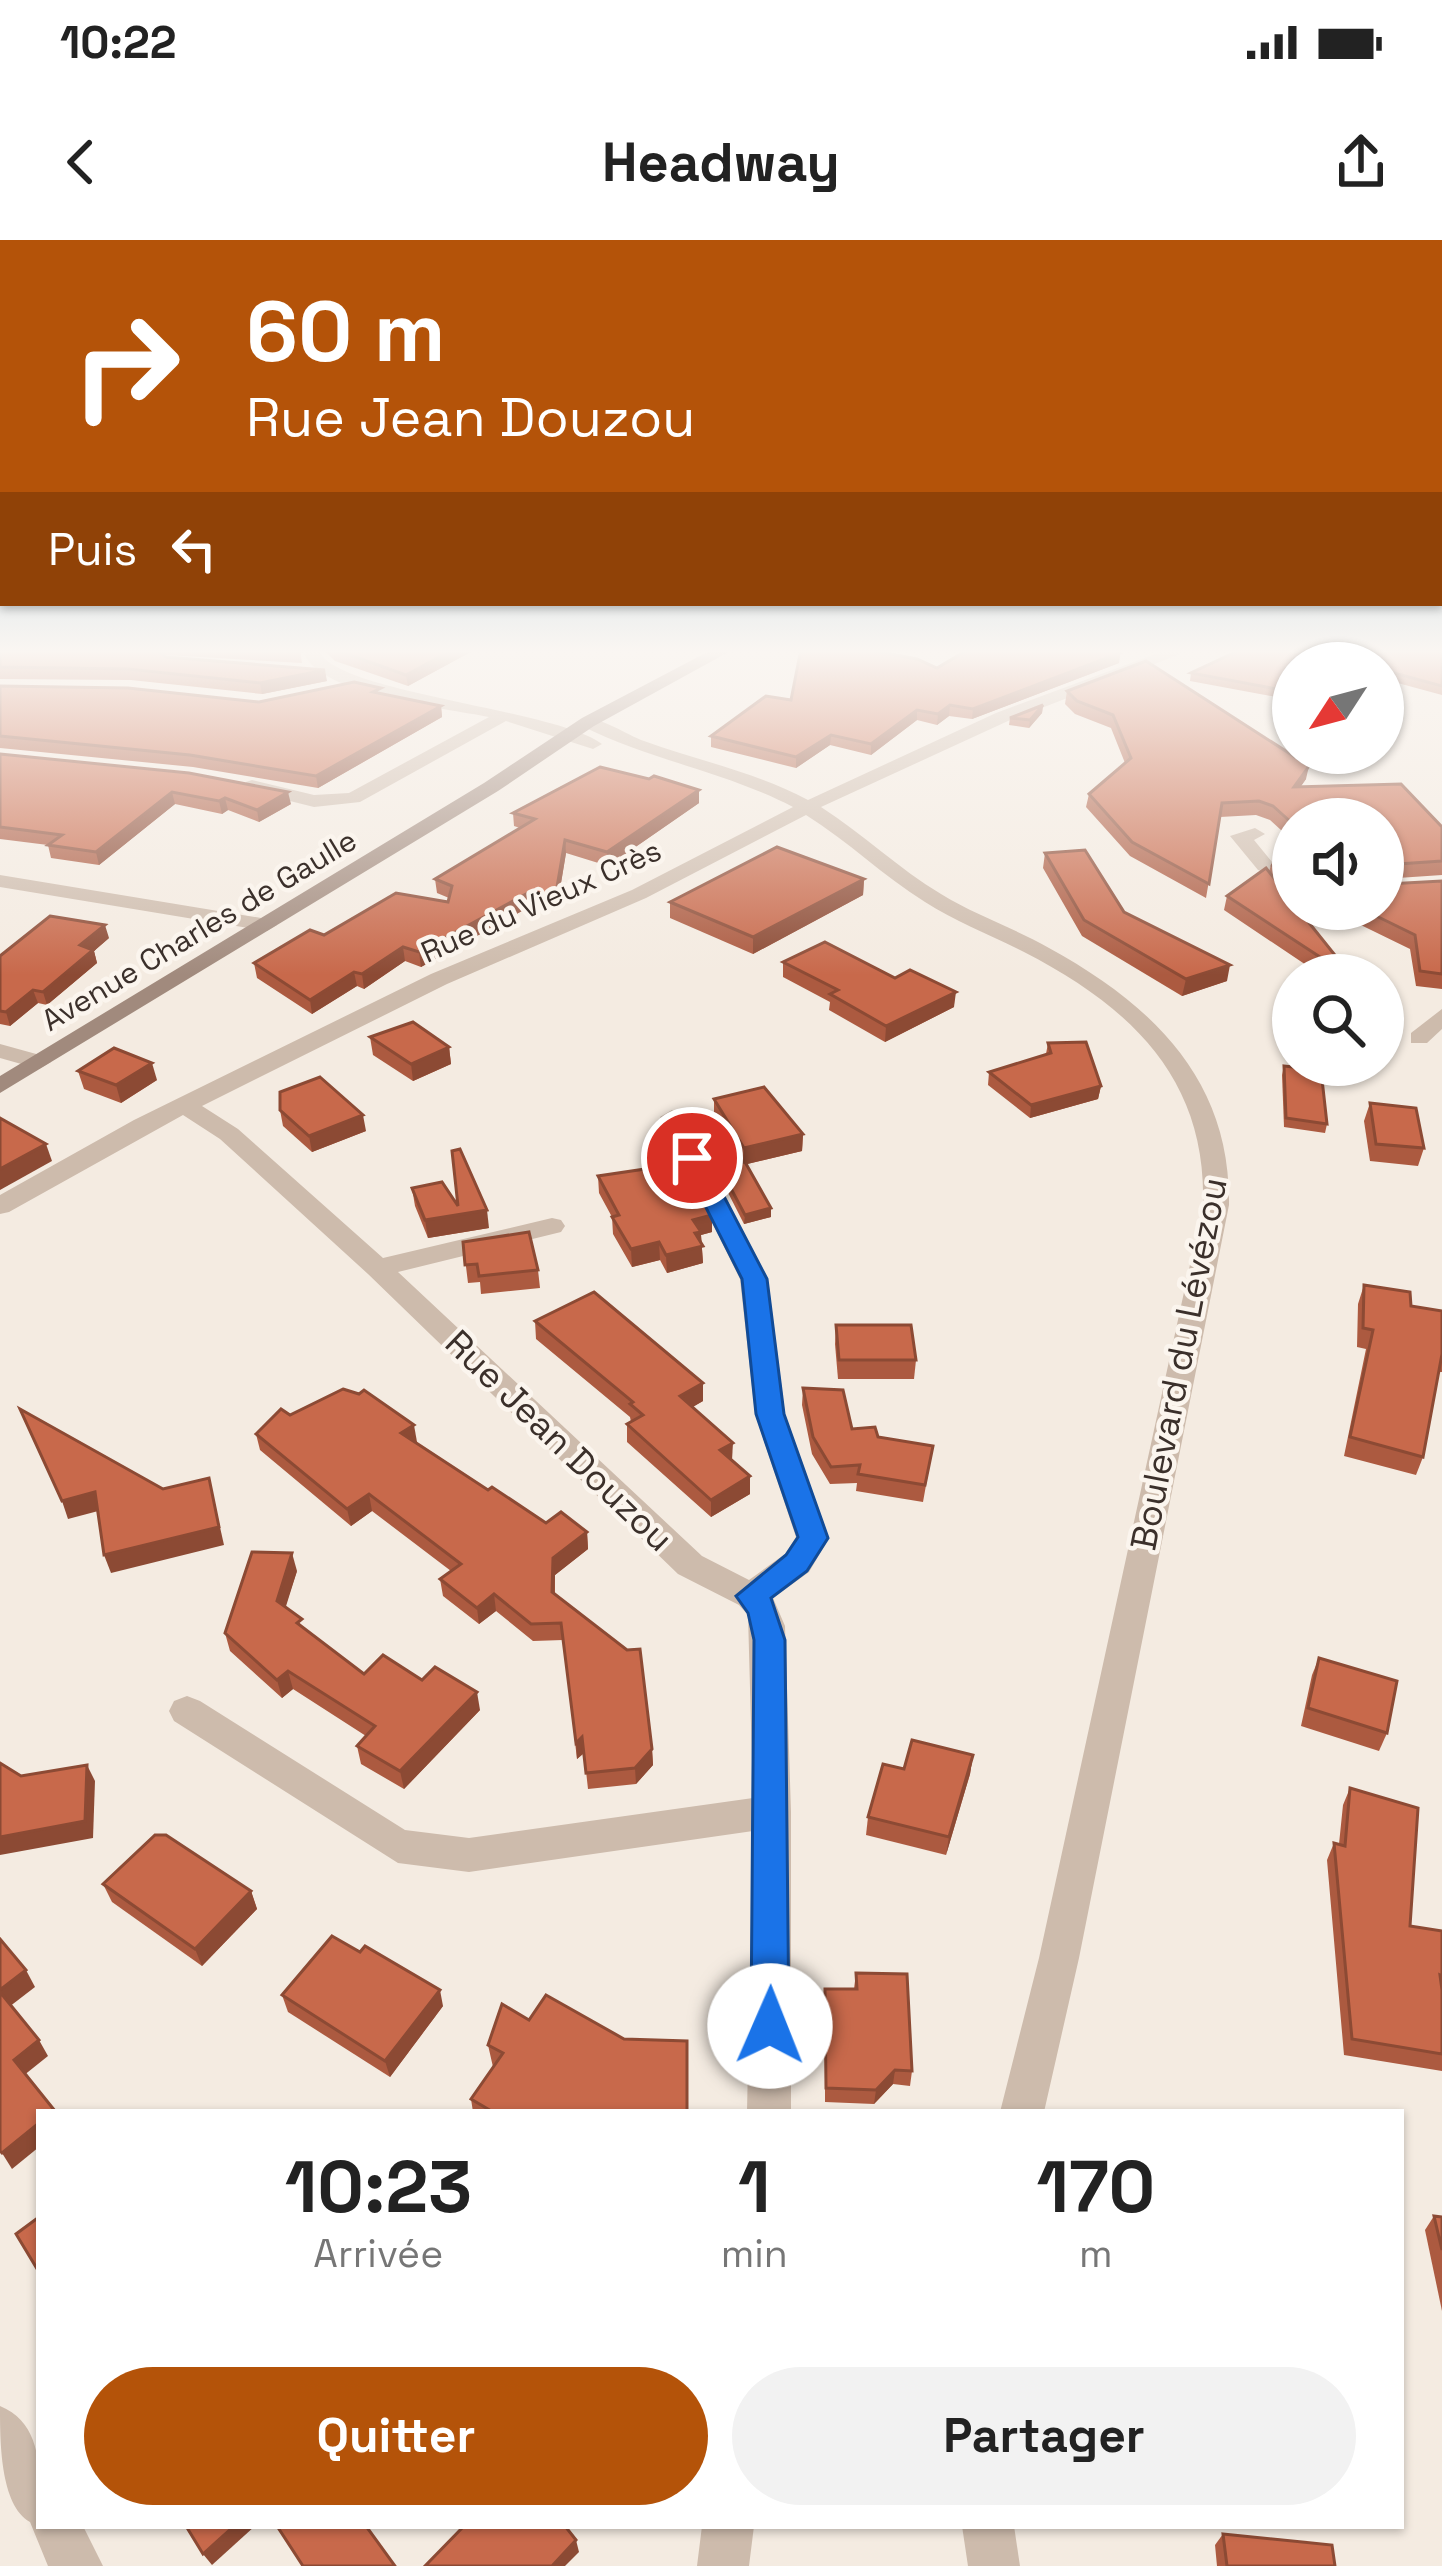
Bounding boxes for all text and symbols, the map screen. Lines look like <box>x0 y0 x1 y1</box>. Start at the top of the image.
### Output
text: 10:22 <box>60 14 176 71</box>
text: Headway <box>602 128 840 197</box>
icon: back <box>48 129 114 195</box>
icon: share <box>1328 129 1394 195</box>
text: 60 m <box>246 278 445 386</box>
icon: right <box>48 288 204 444</box>
text: Rue Jean Douzou <box>246 383 695 452</box>
icon: left <box>161 516 227 582</box>
text: Puis <box>48 521 137 578</box>
north arrow <box>1272 642 1404 774</box>
map controls <box>1272 642 1404 1086</box>
button: sound <box>1272 798 1404 930</box>
street label: Avenue Charles de Gaulle <box>34 820 364 1040</box>
street label: Rue du Vieux Crès <box>415 831 667 971</box>
button: search <box>1272 954 1404 1086</box>
pin <box>641 1107 743 1209</box>
icon: arrive <box>659 1125 725 1191</box>
street label: Boulevard du Lévézou <box>1120 1174 1238 1554</box>
street label: Rue Jean Douzou <box>435 1320 683 1562</box>
position arrow <box>707 1963 833 2089</box>
text: 10:23 <box>285 2141 472 2233</box>
text: 1 <box>738 2141 770 2233</box>
text: 170 <box>1036 2141 1155 2233</box>
text: Arrivée <box>313 2229 443 2278</box>
text: min <box>721 2229 788 2278</box>
text: m <box>1079 2229 1113 2278</box>
button: Quitter <box>84 2367 708 2505</box>
button: Partager <box>732 2367 1356 2505</box>

